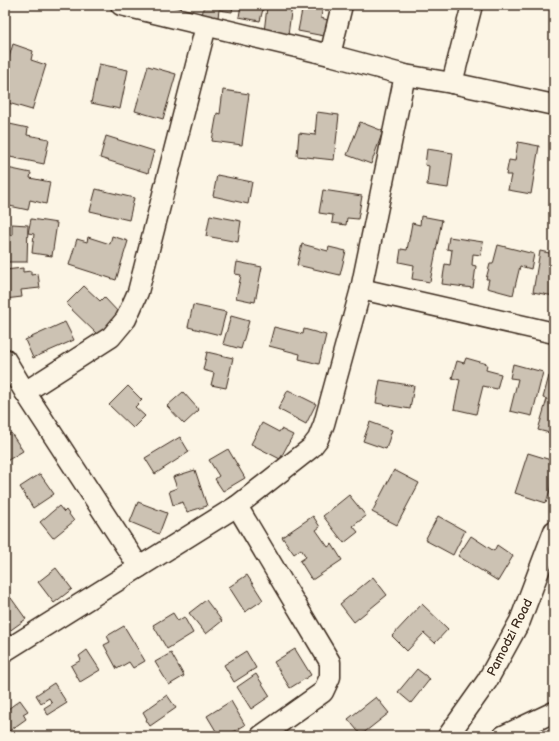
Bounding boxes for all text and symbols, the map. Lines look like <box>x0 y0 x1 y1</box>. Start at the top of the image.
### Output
street label: Pamodzi Road <box>484 596 536 679</box>

